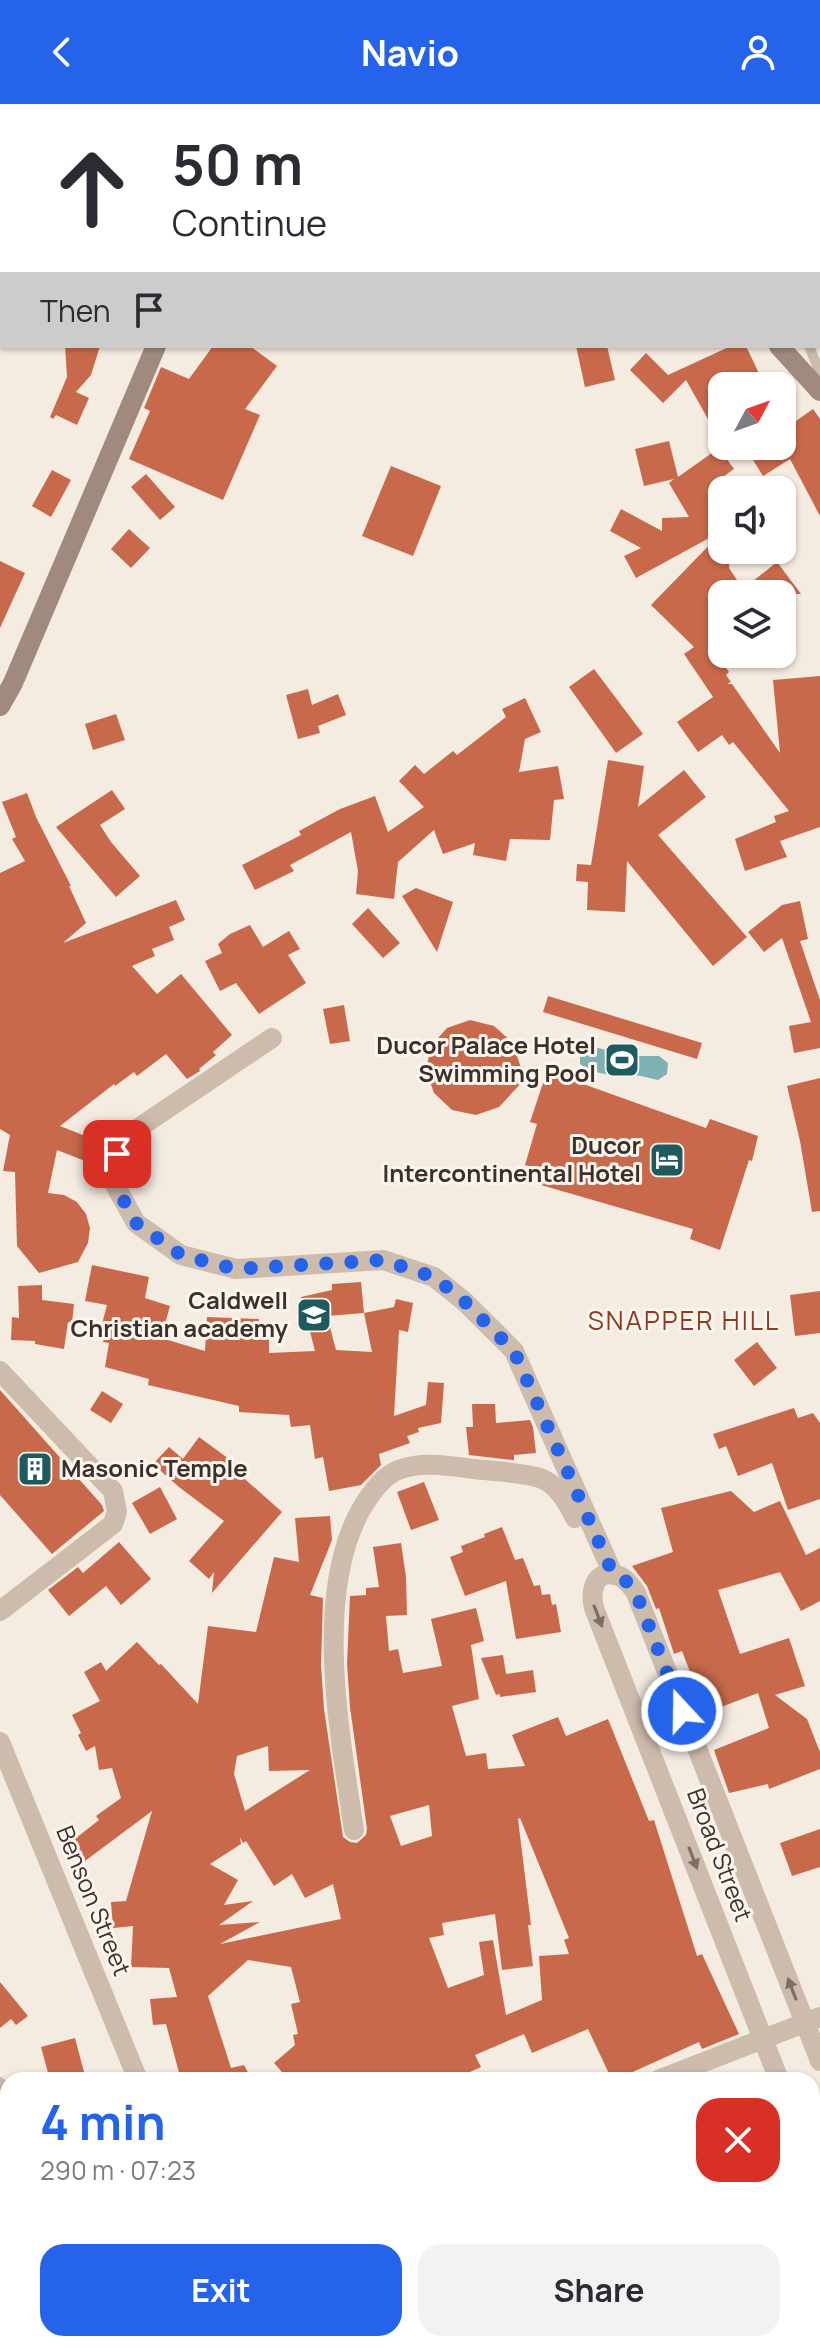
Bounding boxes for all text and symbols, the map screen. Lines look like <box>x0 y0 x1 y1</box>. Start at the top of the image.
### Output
text: Navio <box>361 28 459 77</box>
icon: back <box>40 30 84 74</box>
icon: person <box>736 30 780 74</box>
text: 50 m <box>172 125 303 202</box>
icon: ahead <box>40 136 144 240</box>
text: Continue <box>172 198 327 247</box>
icon: arrive <box>127 288 171 332</box>
text: Then <box>40 290 111 331</box>
north arrow <box>708 372 796 460</box>
map controls <box>708 372 796 668</box>
button: sound <box>708 476 796 564</box>
button: layers <box>708 580 796 668</box>
place label: Ducor Palace Hotel Swimming Pool <box>376 1028 596 1089</box>
sports icon: Ducor Palace Hotel Swimming Pool <box>603 1041 641 1079</box>
pin <box>83 1120 151 1188</box>
place label: Ducor Intercontinental Hotel <box>383 1128 641 1189</box>
icon: arrive <box>95 1132 139 1176</box>
hotel icon: Ducor Intercontinental Hotel <box>648 1141 686 1179</box>
place label: Caldwell Christian academy <box>71 1283 289 1344</box>
school or university icon: Caldwell Christian academy <box>295 1296 333 1334</box>
district label: SNAPPER HILL <box>588 1302 780 1338</box>
building icon: Masonic Temple <box>16 1450 54 1488</box>
place label: Masonic Temple <box>61 1451 248 1484</box>
one-way arrow <box>592 1604 605 1628</box>
position arrow <box>640 1669 724 1753</box>
street label: Broad Street <box>680 1783 761 1926</box>
street label: Benson Street <box>49 1821 139 1980</box>
one-way arrow <box>687 1846 700 1870</box>
one-way arrow <box>785 1977 798 2001</box>
text: 4 min <box>40 2089 165 2154</box>
button: close <box>696 2098 780 2182</box>
text: 290 m · 07:23 <box>40 2152 196 2188</box>
button: Exit <box>40 2244 402 2336</box>
button: Share <box>418 2244 780 2336</box>

